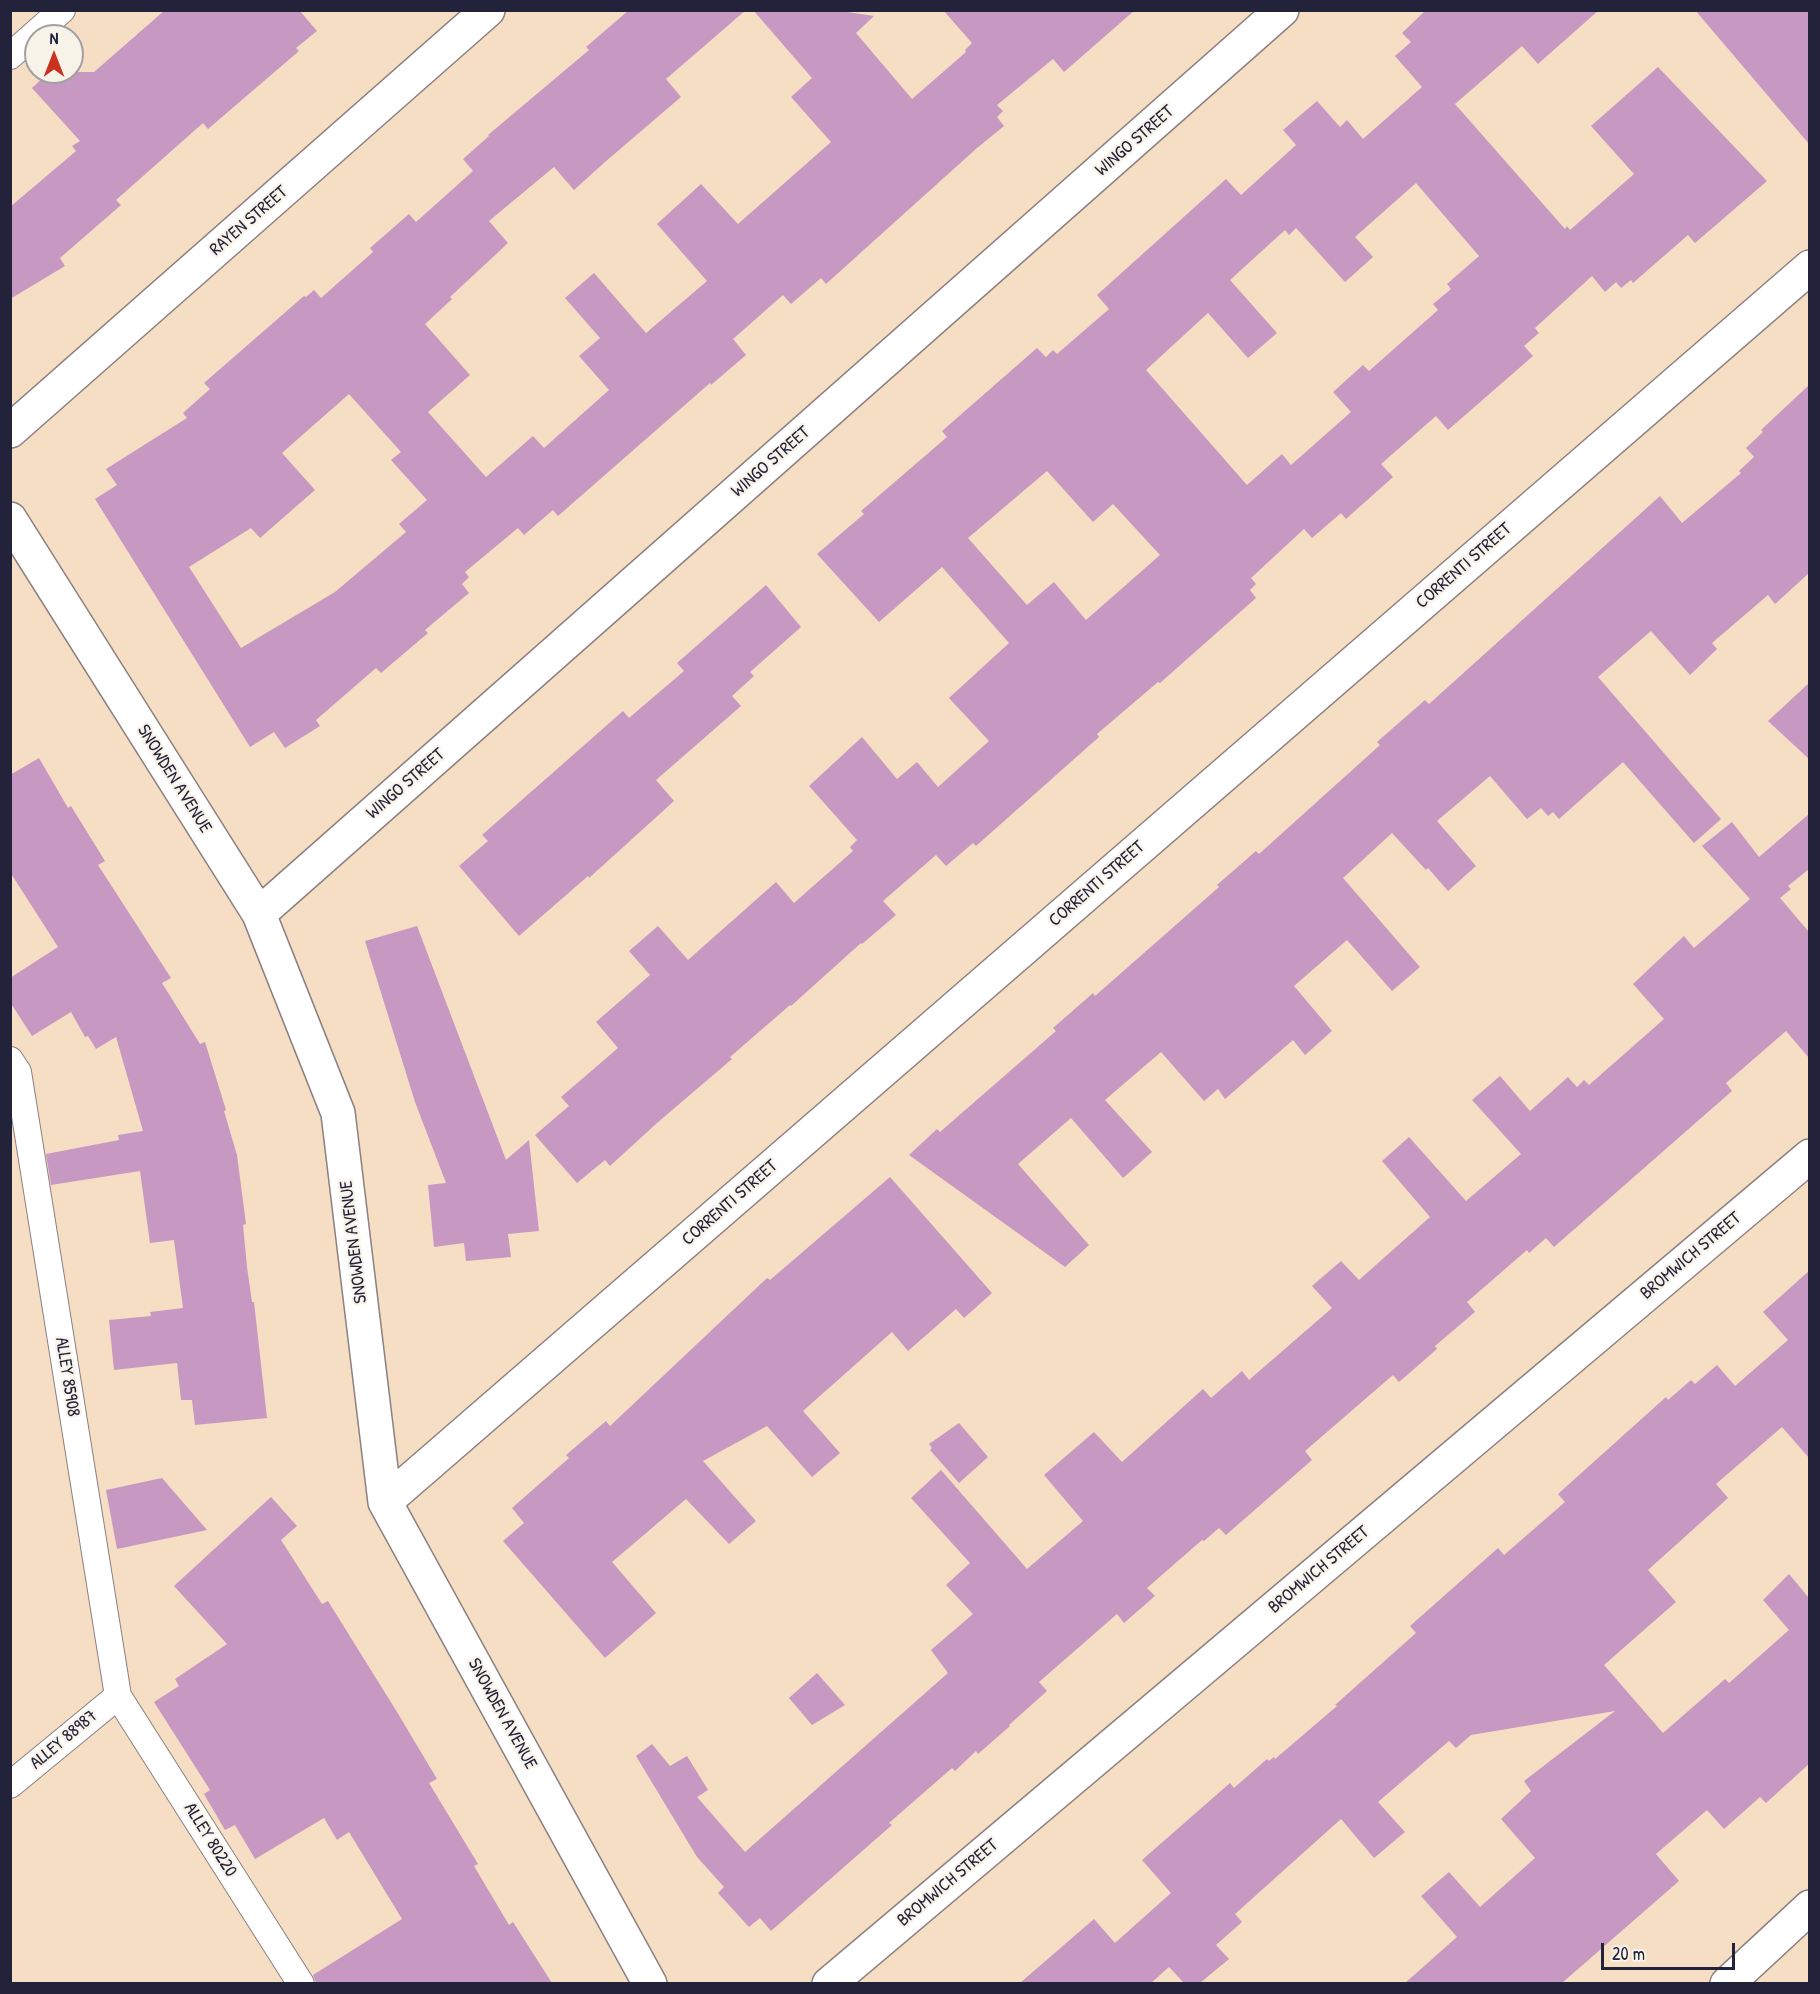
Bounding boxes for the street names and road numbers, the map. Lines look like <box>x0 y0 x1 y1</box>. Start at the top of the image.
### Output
street label: WINGO STREET <box>1091 101 1179 181</box>
street label: RAYEN STREET <box>206 181 292 261</box>
street label: WINGO STREET <box>727 422 815 502</box>
street label: CORRENTI STREET <box>1412 519 1516 613</box>
street label: SNOWDEN AVENUE <box>132 721 216 837</box>
street label: WINGO STREET <box>362 744 450 824</box>
street label: CORRENTI STREET <box>1045 837 1149 931</box>
street label: CORRENTI STREET <box>678 1156 782 1250</box>
street label: SNOWDEN AVENUE <box>336 1179 372 1305</box>
street label: BROMWICH STREET <box>1636 1208 1746 1304</box>
street label: ALLEY 85908 <box>50 1336 84 1418</box>
street label: BROMWICH STREET <box>1264 1522 1374 1618</box>
street label: SNOWDEN AVENUE <box>463 1655 541 1773</box>
street label: ALLEY 88987 <box>26 1706 102 1774</box>
street label: ALLEY 80220 <box>179 1799 241 1881</box>
street label: BROMWICH STREET <box>893 1835 1003 1931</box>

